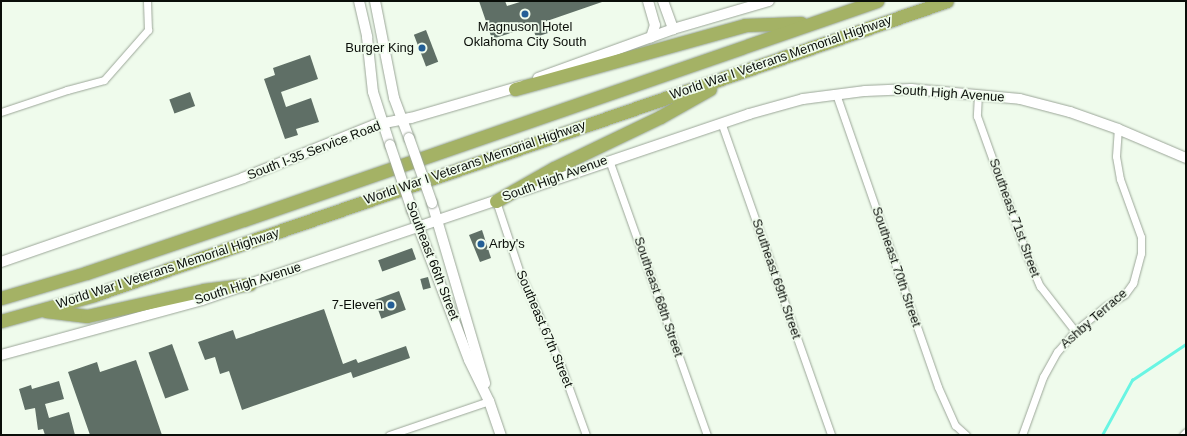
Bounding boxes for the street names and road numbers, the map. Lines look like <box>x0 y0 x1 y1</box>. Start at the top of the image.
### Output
street label: World War I Veterans Memorial Highway <box>668 13 894 103</box>
street label: South High Avenue <box>893 82 1005 106</box>
street label: South I-35 Service Road <box>245 118 383 184</box>
street label: World War I Veterans Memorial Highway <box>362 118 588 208</box>
street label: South High Avenue <box>500 153 610 205</box>
street label: Southeast 71st Street <box>985 157 1043 279</box>
street label: Southeast 66th Street <box>402 200 462 322</box>
street label: Southeast 70th Street <box>868 205 924 329</box>
street label: Southeast 69th Street <box>748 217 804 341</box>
street label: World War I Veterans Memorial Highway <box>55 226 281 312</box>
street label: Southeast 68th Street <box>630 235 686 359</box>
street label: South High Avenue <box>192 259 304 309</box>
street label: Southeast 67th Street <box>512 268 576 390</box>
street label: Ashby Terrace <box>1058 286 1130 352</box>

